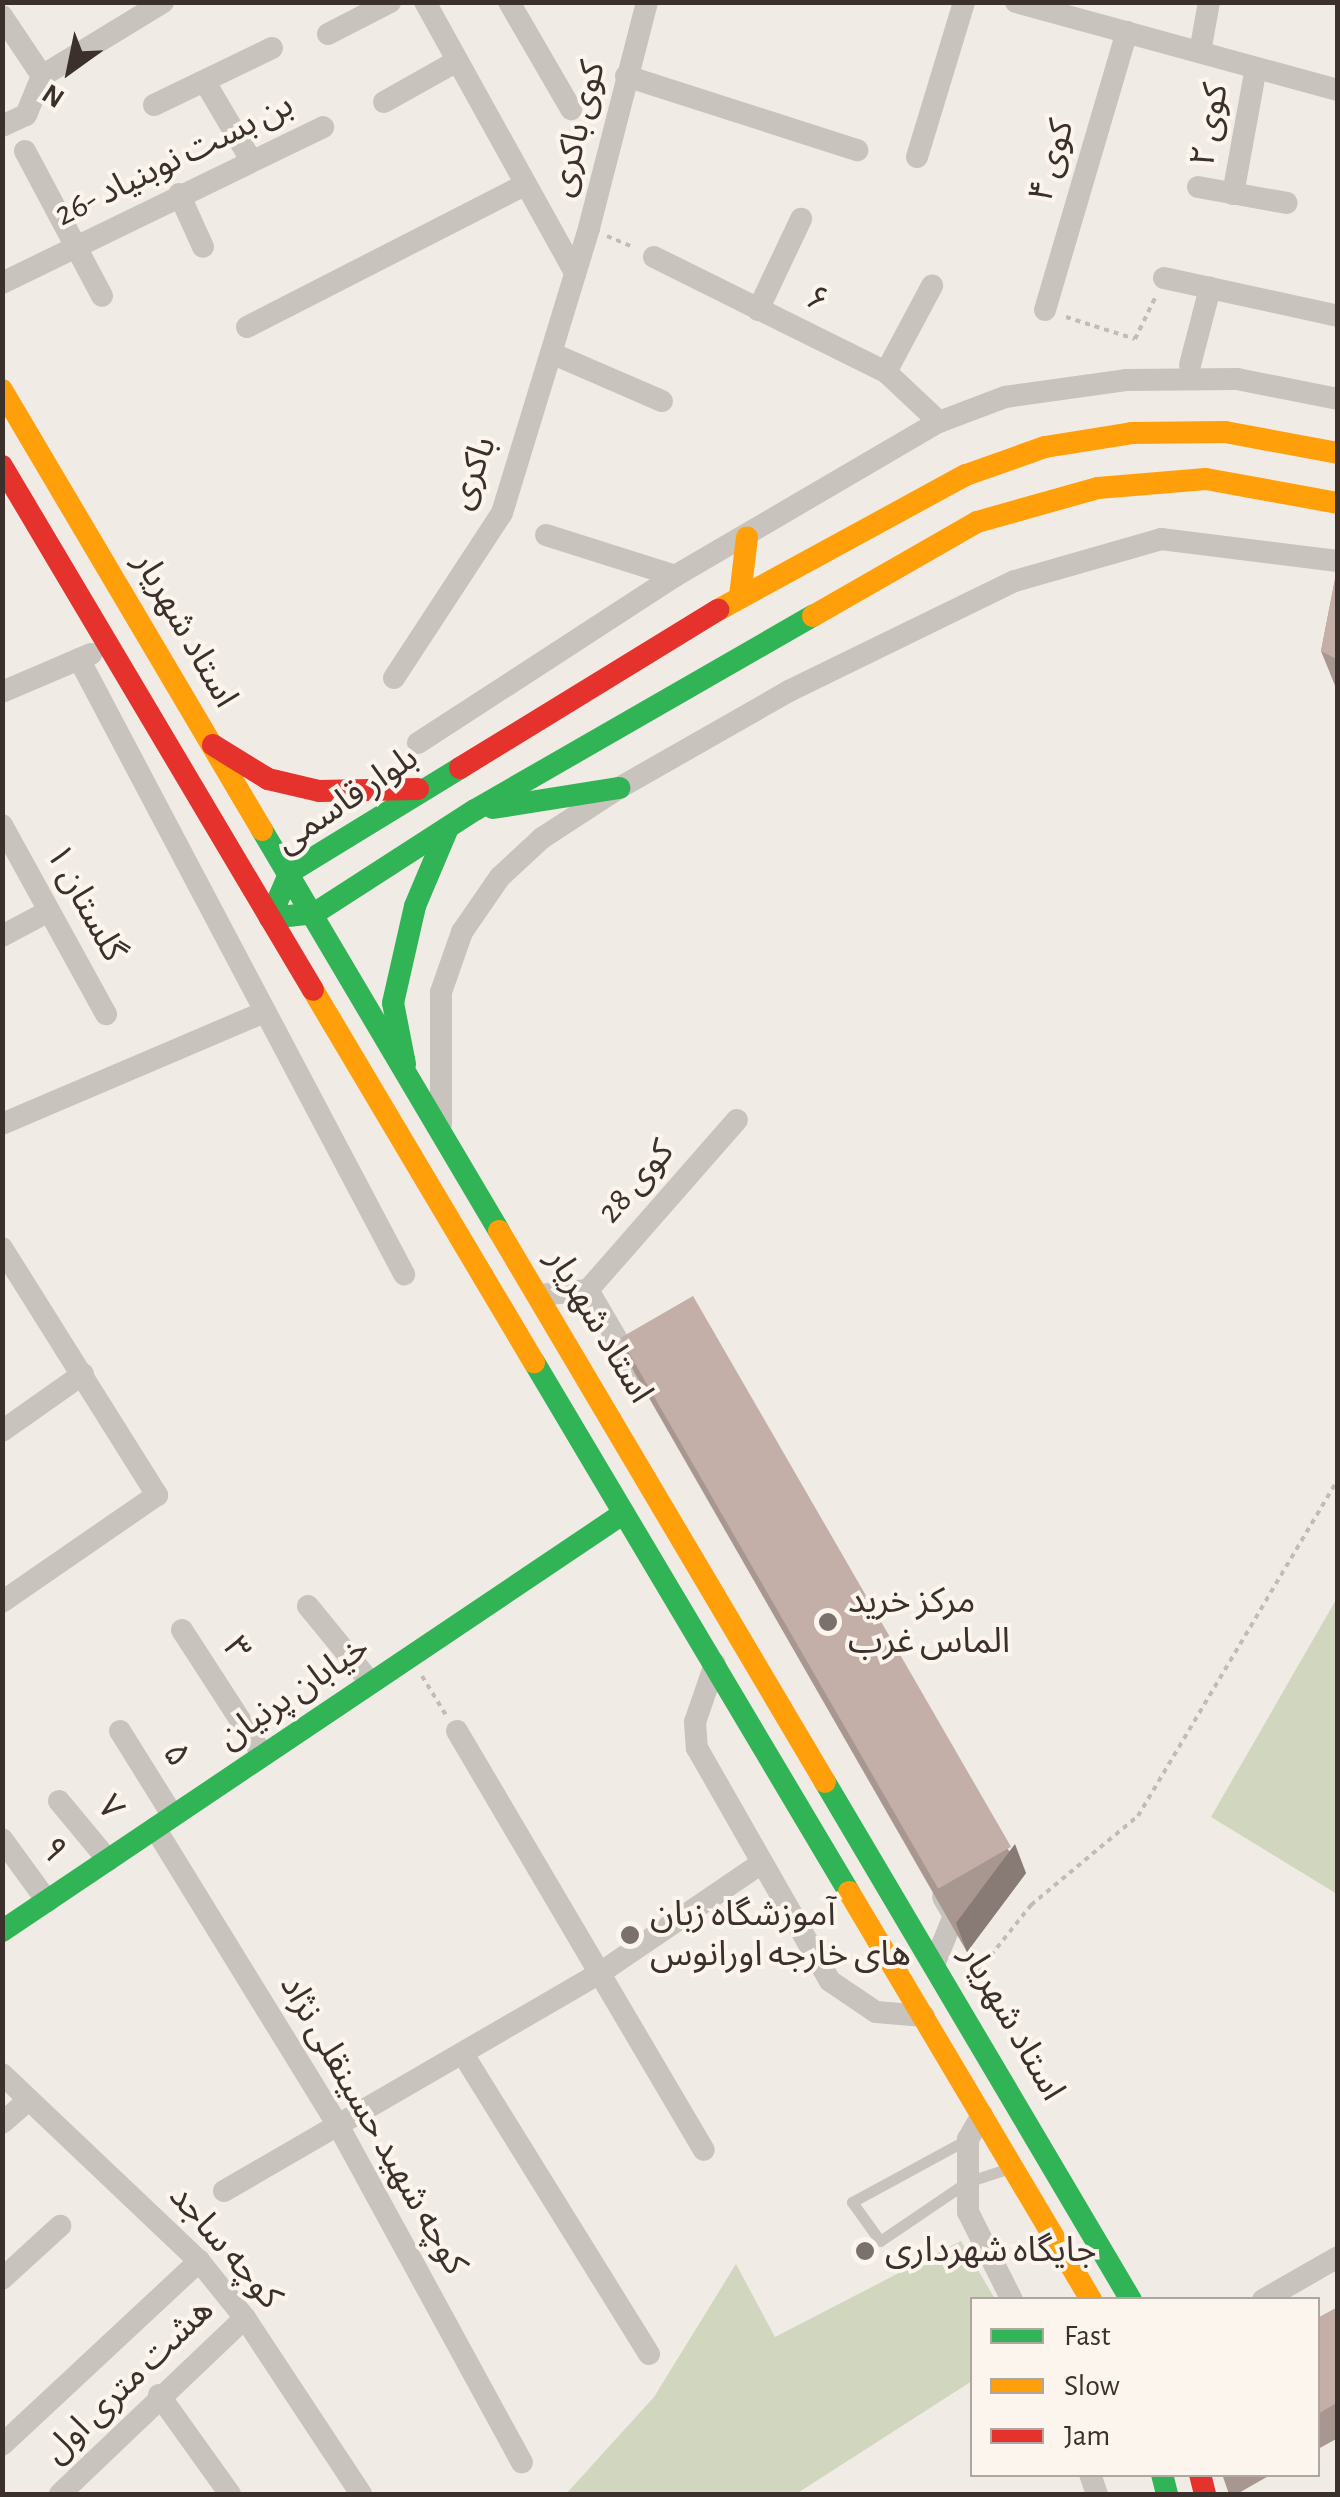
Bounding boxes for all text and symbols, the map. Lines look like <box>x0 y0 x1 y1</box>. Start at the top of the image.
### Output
north arrow <box>20 20 120 120</box>
street label: کوی باکری <box>541 57 615 201</box>
text: N <box>38 78 69 112</box>
street label: کوی ۲ <box>1182 80 1238 170</box>
street label: 26- بن بست نوبنیاد <box>48 84 300 236</box>
street label: کوی ۴ <box>1020 115 1084 207</box>
street label: ۶ <box>799 277 835 323</box>
street label: باکری <box>440 431 506 515</box>
street label: استاد شهریار <box>124 545 246 715</box>
street label: بلوار قاسمی <box>268 737 426 863</box>
street label: ۱ گلستان <box>36 837 134 969</box>
street label: کوی 28 <box>589 1132 683 1232</box>
street label: استاد شهریار <box>536 1241 662 1411</box>
place label: مرکز خرید الماس غرب <box>848 1581 1010 1663</box>
marker: مرکز خرید الماس غرب <box>817 1611 839 1633</box>
street label: خیابان پرنیان <box>210 1627 378 1759</box>
street label: ۳ <box>213 1629 259 1669</box>
street label: ۵ <box>153 1735 199 1775</box>
street label: ۷ <box>87 1787 133 1829</box>
street label: ۹ <box>30 1830 76 1870</box>
place label: آموزشگاه زبان های خارجه اورانوس <box>650 1894 911 1976</box>
marker: آموزشگاه زبان های خارجه اورانوس <box>619 1924 641 1946</box>
street label: استاد شهریار <box>951 1938 1073 2108</box>
street label: کوچه شهید حسینقلی نژاد <box>270 1968 476 2282</box>
street label: کوچه ساجد <box>160 2176 290 2318</box>
place label: جایگاه شهرداری <box>885 2230 1097 2272</box>
marker: جایگاه شهرداری <box>854 2240 876 2262</box>
street label: هشت متری اول <box>35 2290 223 2472</box>
legend <box>970 2297 1320 2477</box>
text: Fast <box>1064 2321 1111 2351</box>
text: Slow <box>1064 2371 1120 2401</box>
text: Jam <box>1064 2421 1110 2451</box>

